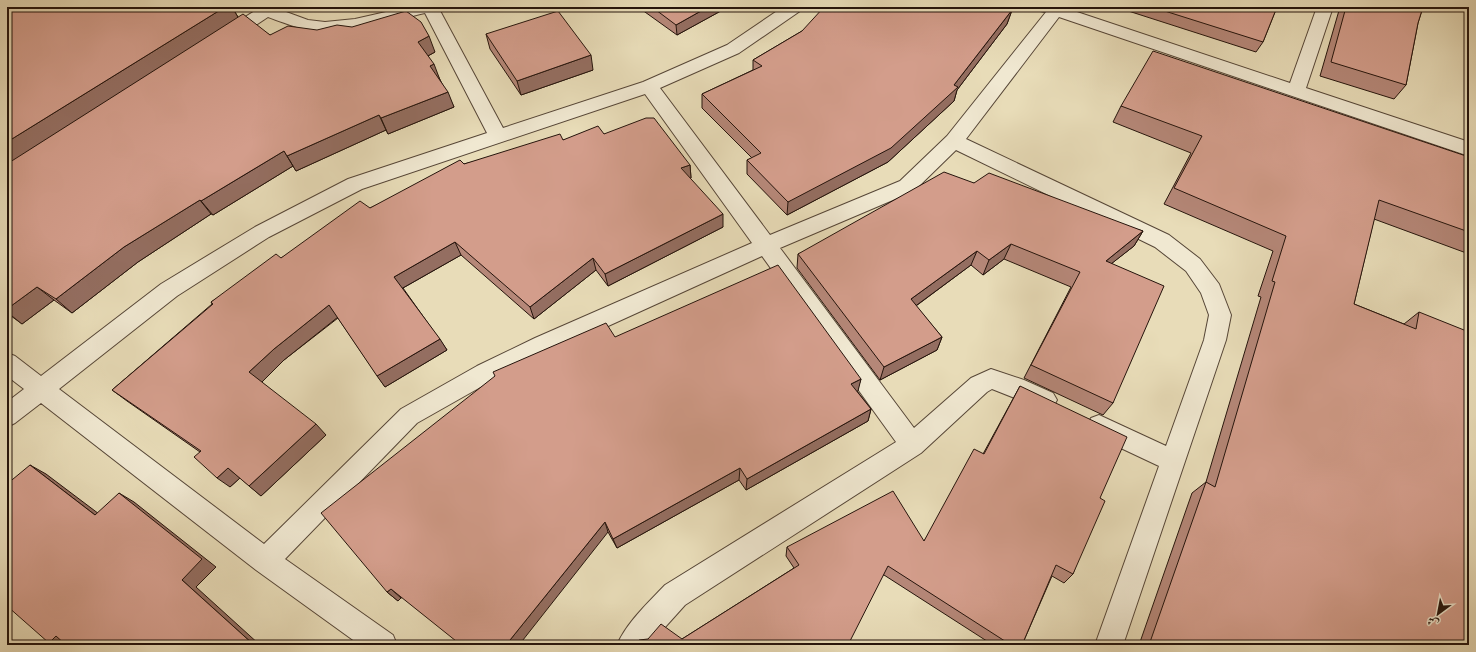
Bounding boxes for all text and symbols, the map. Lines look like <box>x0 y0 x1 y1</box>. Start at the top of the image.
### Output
north arrow <box>1418 594 1458 634</box>
text: ش <box>1425 613 1442 630</box>

